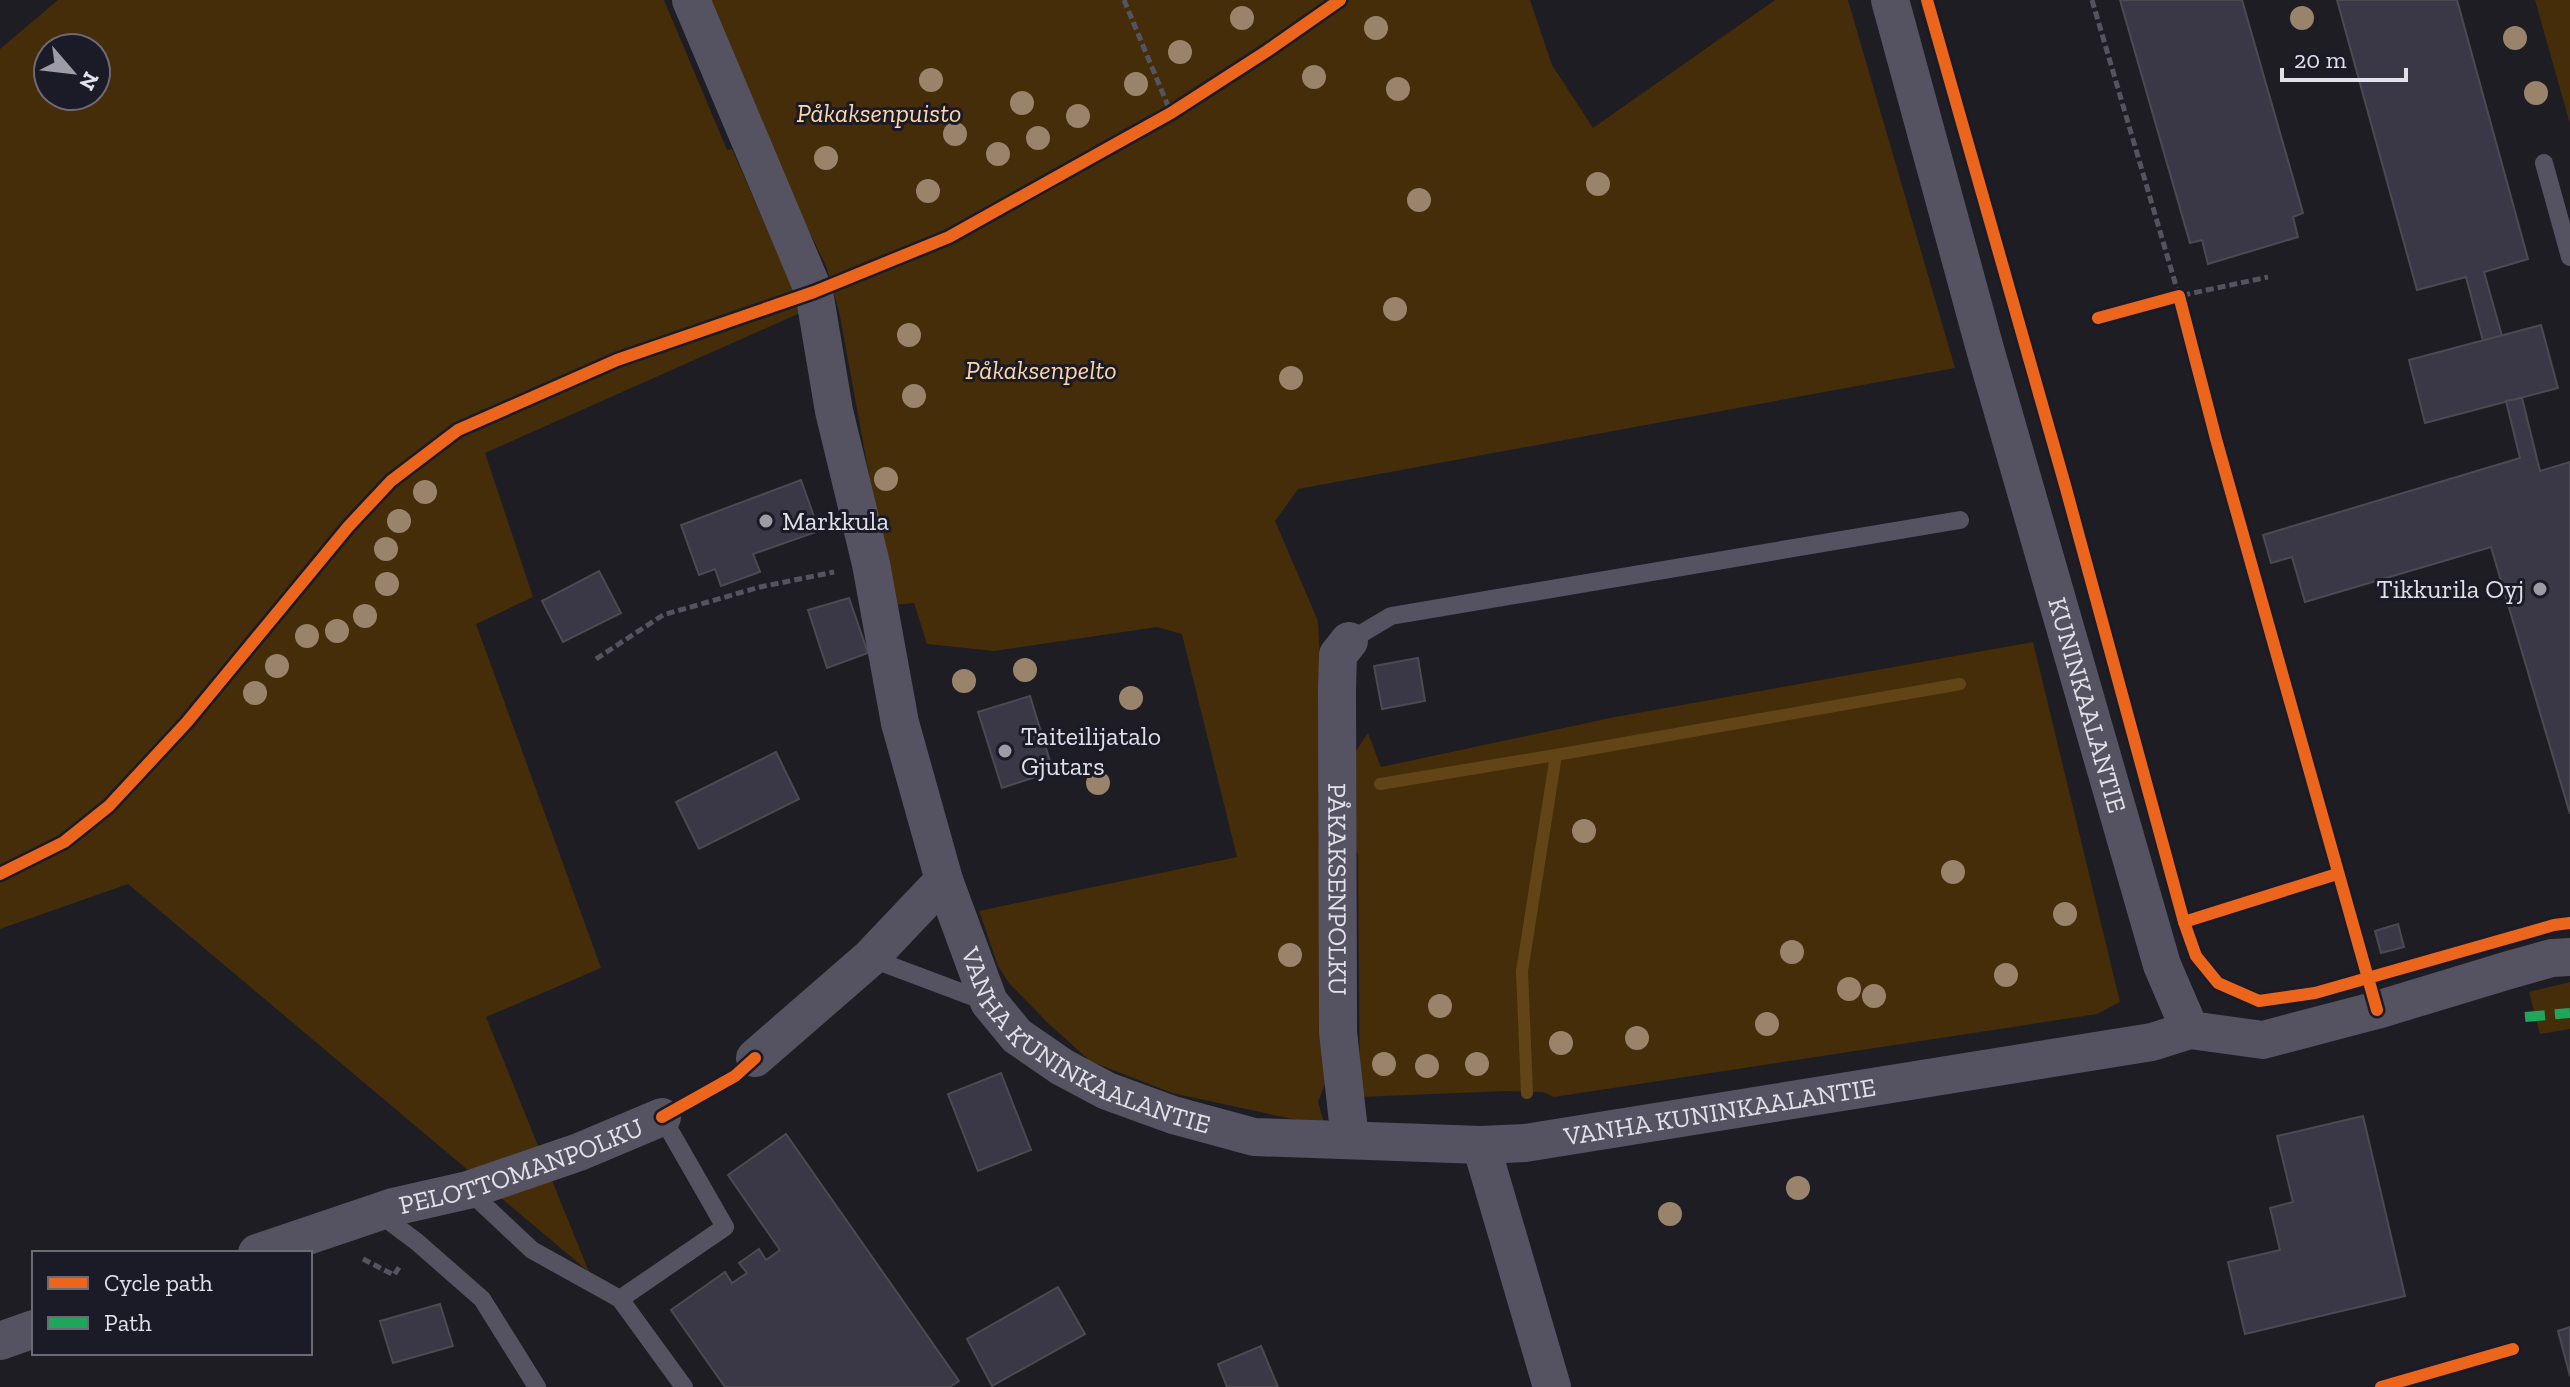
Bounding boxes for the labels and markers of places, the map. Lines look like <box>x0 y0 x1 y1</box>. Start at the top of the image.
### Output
place label: Markkula <box>782 505 890 537</box>
marker: Markkula <box>757 512 775 530</box>
place label: Tikkurila Oyj <box>2377 573 2524 605</box>
marker: Tikkurila Oyj <box>2531 580 2549 598</box>
place label: Taiteilijatalo Gjutars <box>1021 720 1161 782</box>
marker: Taiteilijatalo Gjutars <box>996 742 1014 760</box>

